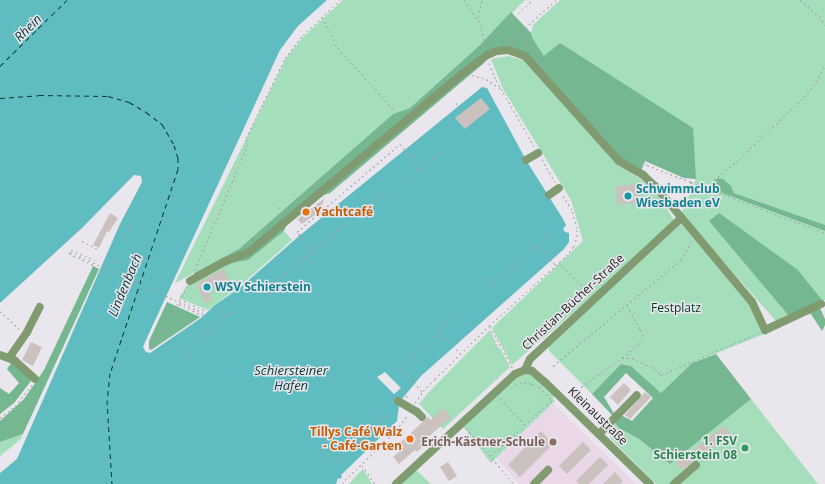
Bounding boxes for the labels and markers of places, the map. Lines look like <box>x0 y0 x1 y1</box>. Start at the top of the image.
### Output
place label: Schwimmclub Wiesbaden eV <box>636 182 720 210</box>
marker: Schwimmclub Wiesbaden eV <box>623 191 633 201</box>
place label: Yachtcafé <box>314 205 373 219</box>
marker: Yachtcafé <box>301 207 311 217</box>
place label: WSV Schierstein <box>215 280 311 294</box>
marker: WSV Schierstein <box>202 282 212 292</box>
place label: Tillys Café Walz - Café-Garten <box>310 425 402 453</box>
marker: Tillys Café Walz - Café-Garten <box>405 434 415 444</box>
place label: 1. FSV Schierstein 08 <box>653 434 737 462</box>
place label: Erich-Kästner-Schule <box>421 435 545 449</box>
marker: Erich-Kästner-Schule <box>548 437 558 447</box>
marker: 1. FSV Schierstein 08 <box>740 443 750 453</box>

